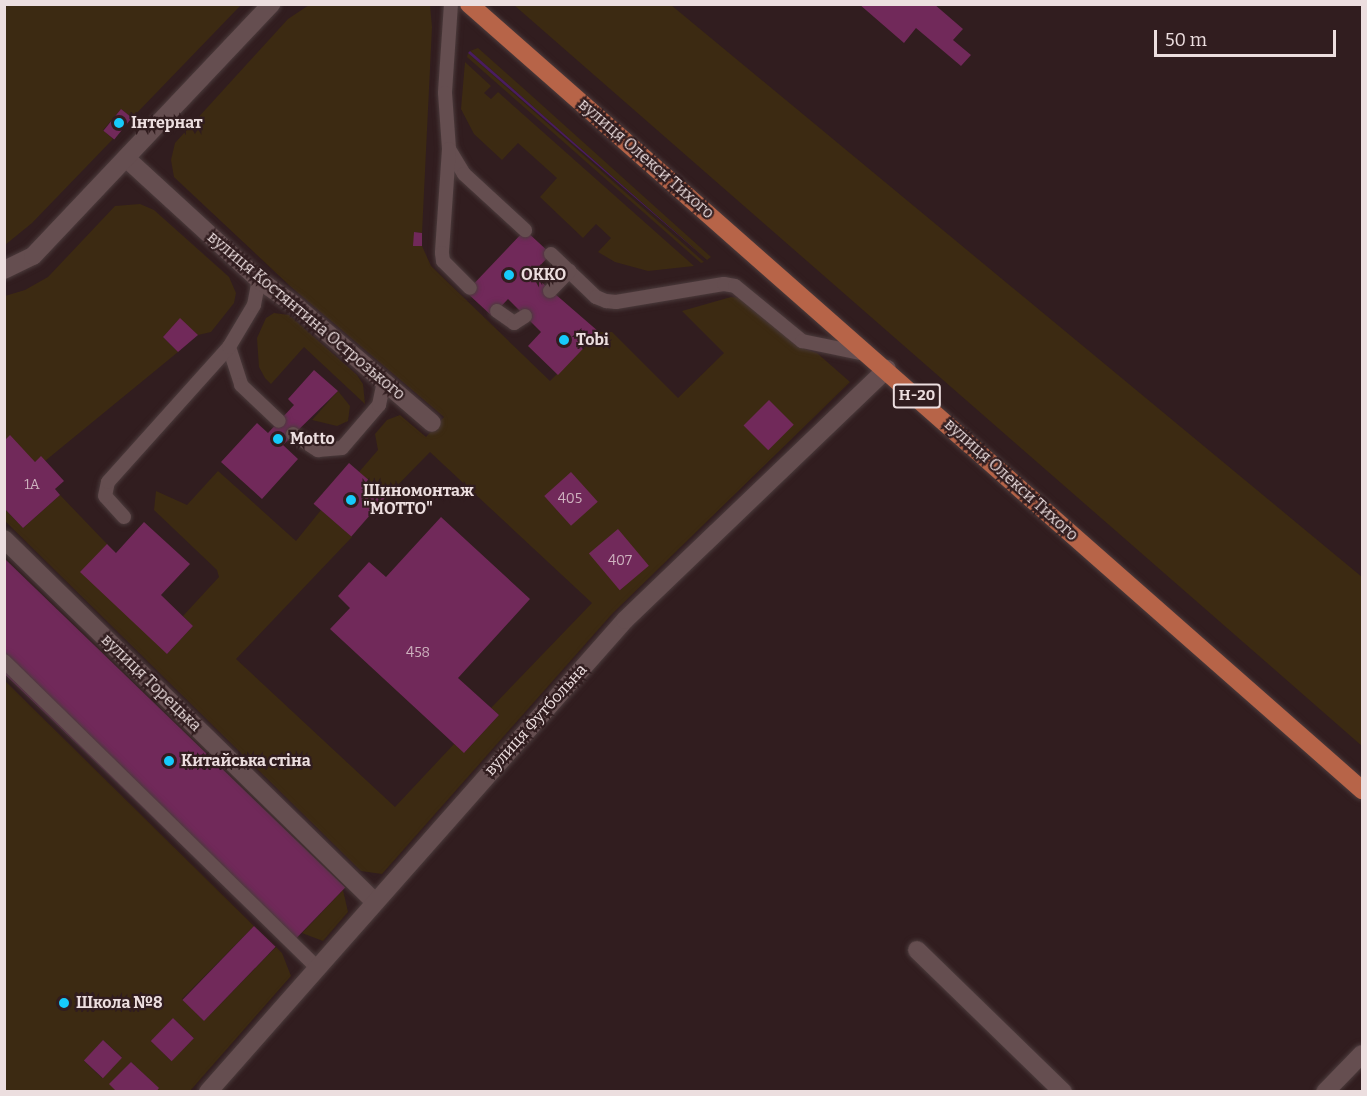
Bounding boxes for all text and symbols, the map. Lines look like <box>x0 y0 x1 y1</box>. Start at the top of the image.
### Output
scale bar <box>1157 18 1338 56</box>
text: 50 m <box>1165 29 1207 51</box>
street label: вулиця Олекси Тихого <box>574 95 718 223</box>
place label: Інтернат <box>131 113 202 133</box>
marker: Інтернат <box>112 116 126 130</box>
street label: вулиця Костянтина Острозького <box>203 228 409 404</box>
place label: ОККО <box>521 265 566 285</box>
marker: ОККО <box>502 268 516 282</box>
place label: Tobi <box>576 330 609 350</box>
marker: Tobi <box>557 333 571 347</box>
road number: Н-20 <box>892 384 942 408</box>
street label: вулиця Олекси Тихого <box>940 415 1082 545</box>
place label: Motto <box>290 429 335 449</box>
marker: Motto <box>271 432 285 446</box>
house number: 1А <box>24 477 40 493</box>
place label: Шиномонтаж "МОТТО" <box>363 481 474 519</box>
house number: 405 <box>558 491 582 507</box>
marker: Шиномонтаж "МОТТО" <box>344 493 358 507</box>
house number: 407 <box>608 553 632 569</box>
street label: вулиця Торецька <box>97 630 205 736</box>
house number: 458 <box>406 645 430 661</box>
street label: вулиця Футбольна <box>481 660 591 780</box>
place label: Китайська стіна <box>181 751 311 771</box>
marker: Китайська стіна <box>162 754 176 768</box>
place label: Школа №8 <box>76 993 163 1013</box>
marker: Школа №8 <box>57 996 71 1010</box>

